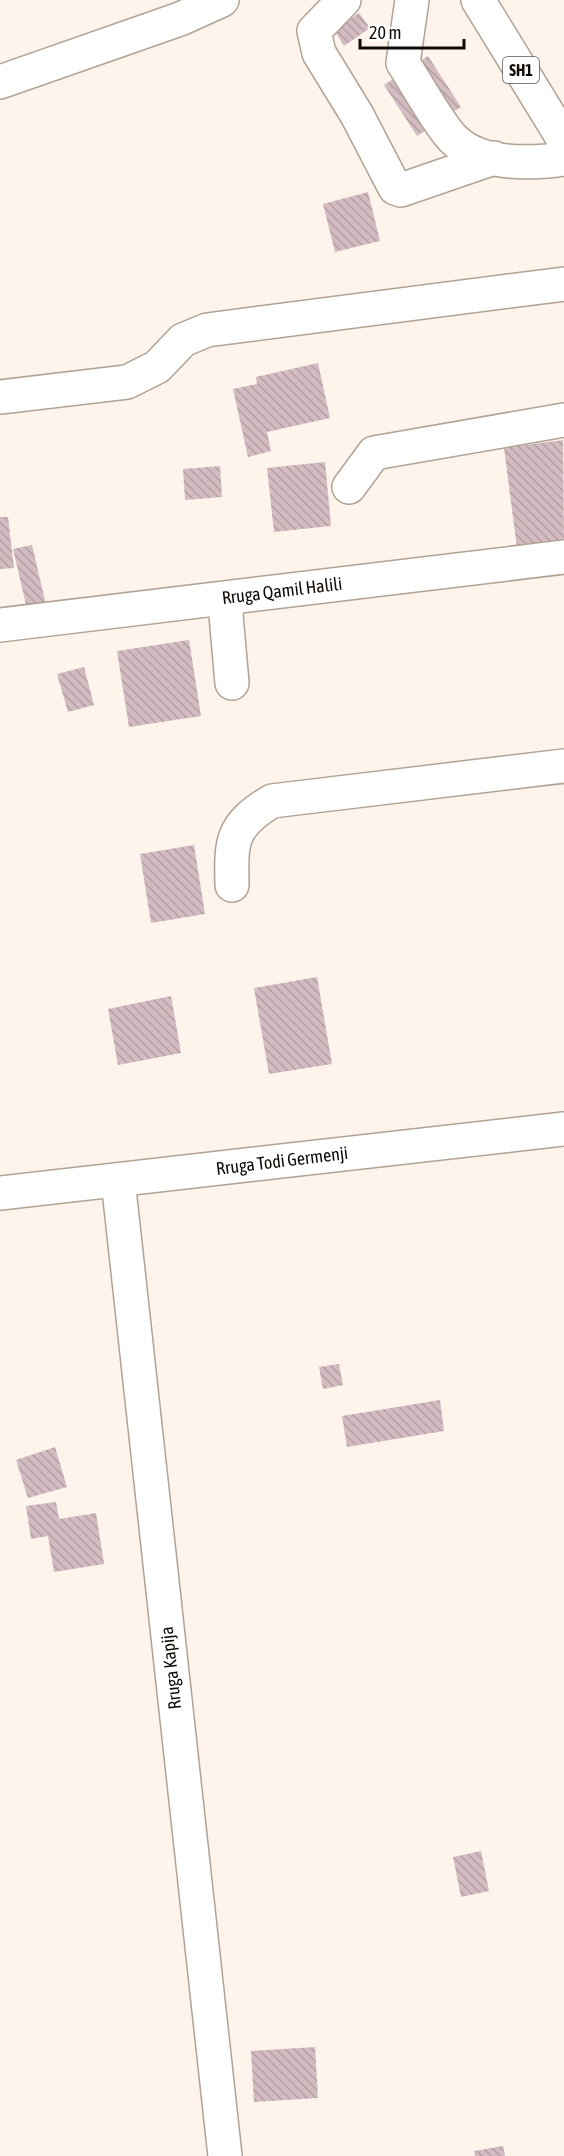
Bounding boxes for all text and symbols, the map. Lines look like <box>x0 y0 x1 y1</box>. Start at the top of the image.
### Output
scale bar <box>360 12 464 50</box>
text: 20 m <box>369 22 401 43</box>
road number: SH1 <box>503 57 539 83</box>
street label: Rruga Qamil Halili <box>221 573 343 608</box>
street label: Rruga Todi Germenji <box>215 1142 349 1179</box>
street label: Rruga Kapija <box>156 1626 185 1711</box>

